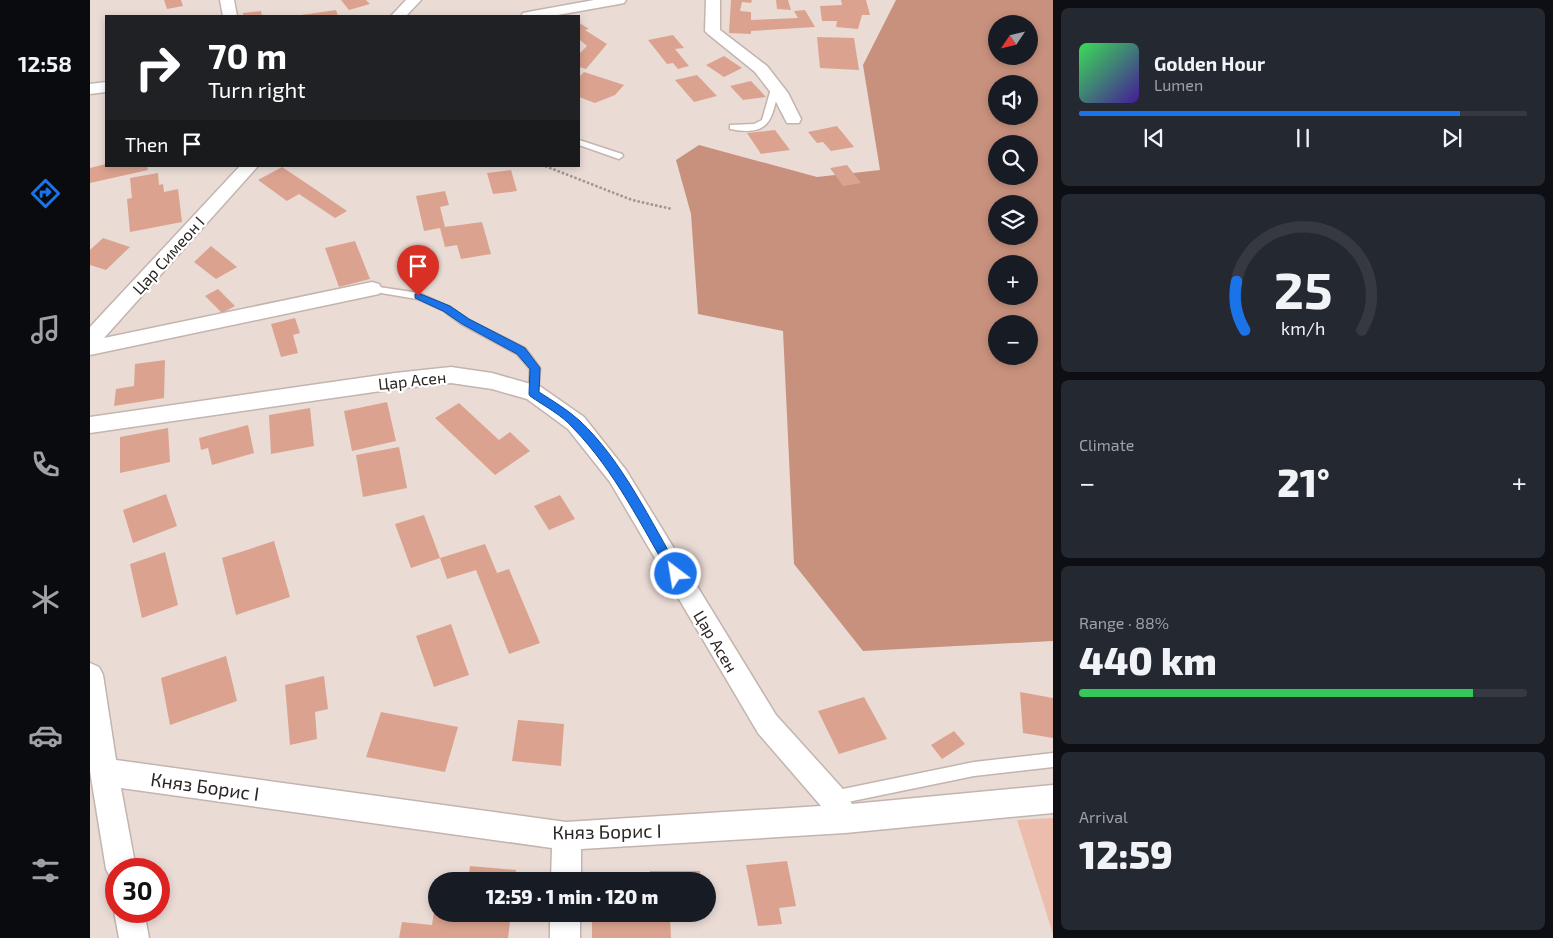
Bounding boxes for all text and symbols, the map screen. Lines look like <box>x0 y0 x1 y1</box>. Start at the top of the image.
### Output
north arrow <box>988 15 1038 65</box>
map controls <box>988 15 1038 365</box>
text: 70 m <box>208 34 287 76</box>
icon: right <box>125 35 190 100</box>
text: 12:58 <box>18 50 72 76</box>
text: Golden Hour <box>1154 52 1265 75</box>
button: sound <box>988 75 1038 125</box>
text: Lumen <box>1154 75 1203 94</box>
text: Turn right <box>208 76 306 102</box>
icon: previous <box>1140 124 1168 152</box>
icon: pause <box>1289 124 1317 152</box>
icon: next <box>1438 124 1466 152</box>
icon: arrive <box>178 130 206 158</box>
text: Then <box>125 133 168 156</box>
button: search <box>988 135 1038 185</box>
icon: directions <box>28 176 63 211</box>
button: layers <box>988 195 1038 245</box>
street label: Цар Симеон I <box>128 212 208 298</box>
pin <box>397 245 439 296</box>
icon: arrive <box>404 252 432 280</box>
button: + <box>988 255 1038 305</box>
text: 25 <box>1274 257 1332 319</box>
icon: music <box>28 312 63 347</box>
button: − <box>988 315 1038 365</box>
text: km/h <box>1281 317 1325 339</box>
street label: Цар Асен <box>377 367 447 393</box>
text: Climate <box>1079 435 1134 454</box>
icon: phone <box>28 447 63 482</box>
text: 21° <box>1277 459 1330 505</box>
text: − <box>1079 465 1095 499</box>
text: + <box>1512 465 1527 499</box>
position arrow <box>649 547 701 599</box>
icon: climate <box>28 582 63 617</box>
street label: Цар Асен <box>690 607 742 675</box>
text: Range · 88% <box>1079 613 1169 632</box>
text: 440 km <box>1079 637 1217 683</box>
icon: car <box>28 718 63 753</box>
street label: Княз Борис I <box>149 767 261 805</box>
text: Arrival <box>1079 807 1128 826</box>
street label: Княз Борис I <box>552 819 662 843</box>
text: 12:59 <box>1079 831 1173 877</box>
icon: filters <box>28 853 63 888</box>
speed limit sign: 30 <box>105 858 170 923</box>
text: 12:59 · 1 min · 120 m <box>486 885 658 908</box>

